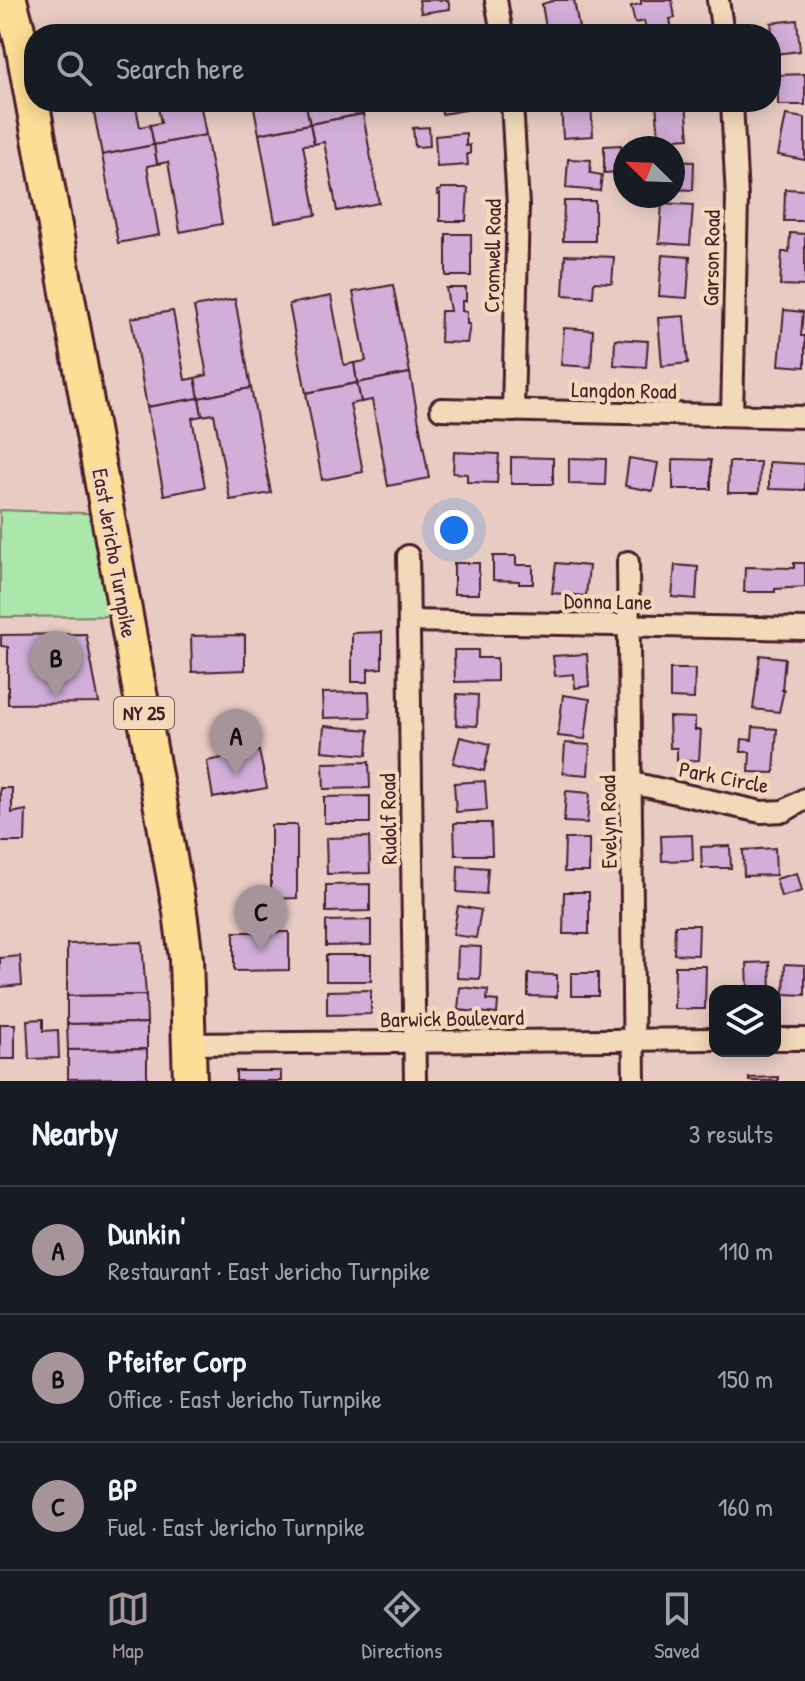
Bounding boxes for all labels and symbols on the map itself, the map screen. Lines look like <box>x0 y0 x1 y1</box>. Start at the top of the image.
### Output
north arrow <box>613 136 685 208</box>
street label: Cromwell Road <box>476 198 508 313</box>
street label: Garson Road <box>695 209 727 306</box>
street label: Langdon Road <box>571 374 677 406</box>
street label: East Jericho Turnpike <box>85 466 145 640</box>
your location <box>434 510 474 550</box>
street label: Donna Lane <box>564 585 653 617</box>
pin: B <box>30 631 82 697</box>
road number: NY 25 <box>114 697 174 729</box>
pin: A <box>210 709 262 775</box>
street label: Park Circle <box>677 754 772 800</box>
street label: Rudolf Road <box>372 773 404 865</box>
street label: Evelyn Road <box>592 775 624 869</box>
pin: C <box>235 885 287 951</box>
street label: Barwick Boulevard <box>380 1002 525 1034</box>

